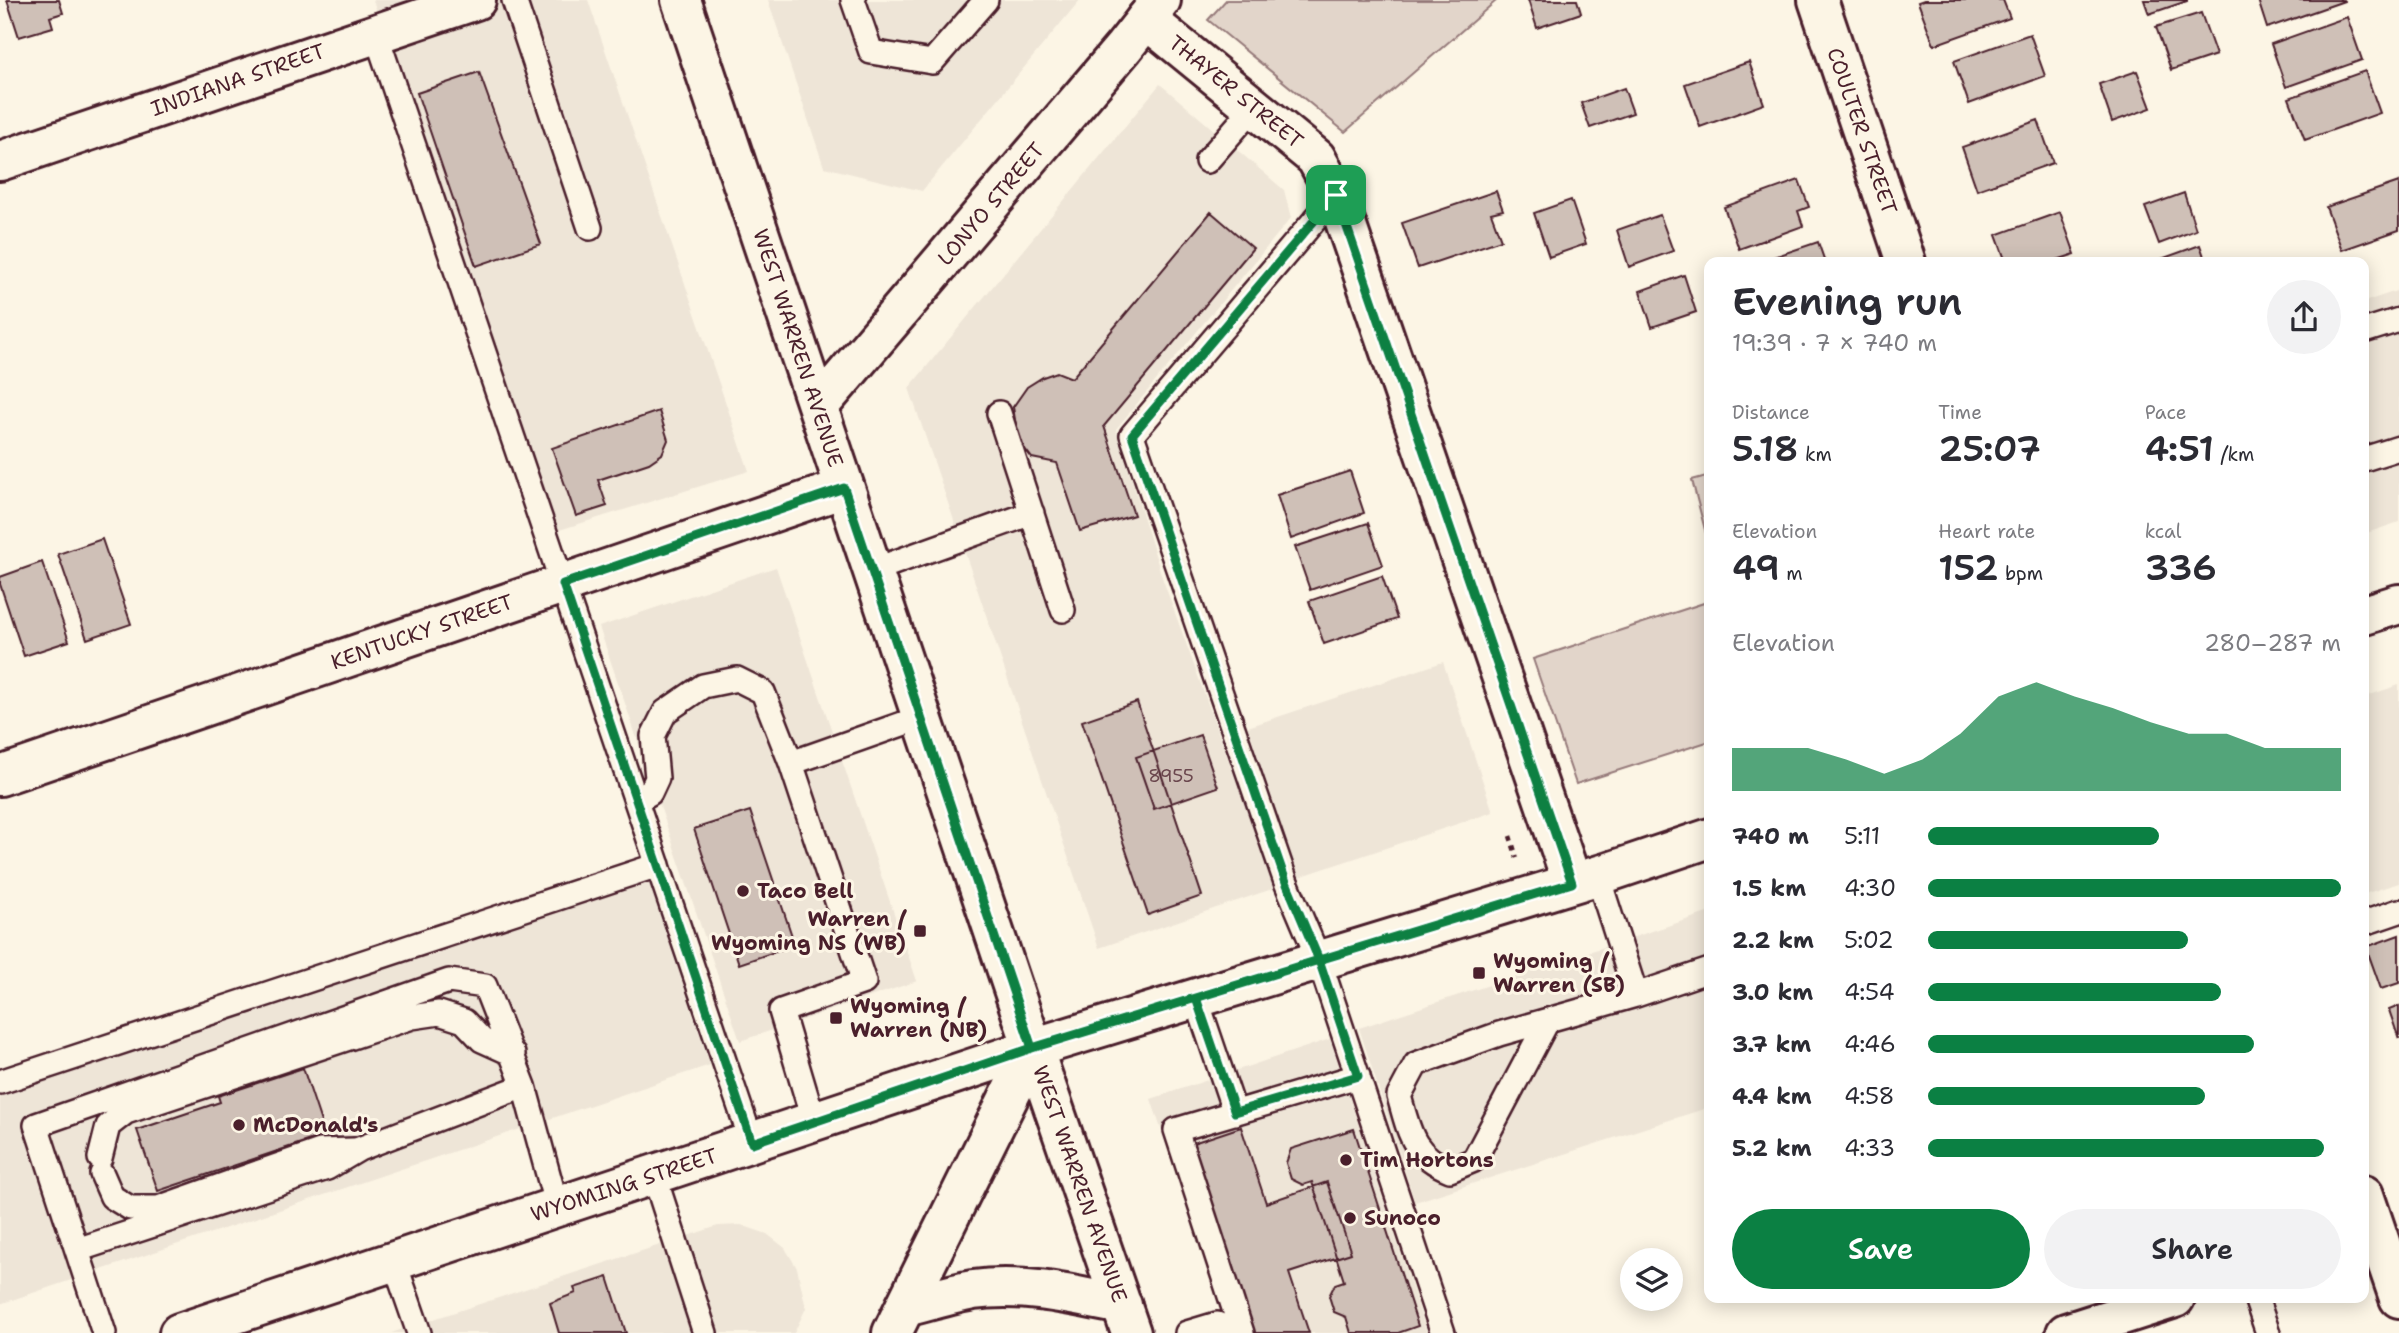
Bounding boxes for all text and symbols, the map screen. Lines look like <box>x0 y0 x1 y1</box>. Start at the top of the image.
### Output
street label: THAYER STREET <box>1163 29 1309 155</box>
street label: INDIANA STREET <box>147 37 329 123</box>
street label: COULTER STREET <box>1820 44 1904 218</box>
street label: LONYO STREET <box>931 136 1051 271</box>
pin <box>1306 165 1366 225</box>
icon: arrive <box>1317 176 1355 214</box>
street label: WEST WARREN AVENUE <box>746 225 850 471</box>
text: Evening run <box>1732 276 1962 327</box>
button: share <box>2267 280 2341 354</box>
text: 19:39 · 7 × 740 m <box>1732 328 1937 358</box>
text: Distance <box>1732 400 1810 425</box>
text: Time <box>1938 400 1982 425</box>
text: Pace <box>2145 400 2186 425</box>
text: 5.18 <box>1732 425 1798 472</box>
text: 25:07 <box>1938 425 2041 472</box>
text: 4:51 <box>2145 425 2214 472</box>
text: km <box>1798 442 1832 467</box>
text: /km <box>2214 442 2254 467</box>
text: Elevation <box>1732 519 1817 544</box>
text: Heart rate <box>1938 519 2035 544</box>
text: kcal <box>2145 519 2182 544</box>
text: 49 <box>1732 544 1780 591</box>
text: 152 <box>1938 544 1998 591</box>
text: 336 <box>2145 544 2217 591</box>
text: m <box>1780 561 1803 586</box>
text: bpm <box>1998 561 2043 586</box>
street label: KENTUCKY STREET <box>327 588 517 676</box>
text: Elevation <box>1732 628 1835 658</box>
text: 280–287 m <box>2204 628 2341 658</box>
house number: 8955 <box>1148 764 1194 788</box>
text: 740 m <box>1732 821 1809 851</box>
text: 5:11 <box>1844 821 1880 851</box>
text: 1.5 km <box>1732 873 1806 903</box>
text: 4:30 <box>1844 873 1896 903</box>
place label: Taco Bell <box>757 877 853 905</box>
marker: Taco Bell <box>735 883 751 899</box>
place label: Warren / Wyoming NS (WB) <box>711 905 907 957</box>
marker: Warren / Wyoming NS (WB) <box>912 923 928 939</box>
text: 2.2 km <box>1732 925 1814 955</box>
text: 5:02 <box>1844 925 1894 955</box>
place label: Wyoming / Warren (SB) <box>1493 947 1625 999</box>
marker: Wyoming / Warren (SB) <box>1471 965 1487 981</box>
text: 3.0 km <box>1732 977 1813 1007</box>
text: 4:54 <box>1844 977 1895 1007</box>
place label: Wyoming / Warren (NB) <box>850 992 987 1044</box>
marker: Wyoming / Warren (NB) <box>828 1010 844 1026</box>
text: 3.7 km <box>1732 1029 1811 1059</box>
text: 4:46 <box>1844 1029 1896 1059</box>
street label: WEST WARREN AVENUE <box>1026 1062 1134 1306</box>
text: 4.4 km <box>1732 1081 1812 1111</box>
text: 4:58 <box>1844 1081 1895 1111</box>
place label: McDonald's <box>253 1111 378 1139</box>
marker: McDonald's <box>231 1117 247 1133</box>
text: 5.2 km <box>1732 1133 1812 1163</box>
text: 4:33 <box>1844 1133 1895 1163</box>
street label: WYOMING STREET <box>527 1142 721 1228</box>
place label: Tim Hortons <box>1360 1146 1494 1174</box>
marker: Tim Hortons <box>1338 1152 1354 1168</box>
place label: Sunoco <box>1364 1204 1441 1232</box>
button: Save <box>1732 1209 2030 1289</box>
button: Share <box>2044 1209 2341 1289</box>
marker: Sunoco <box>1342 1210 1358 1226</box>
map controls <box>1620 1248 1683 1311</box>
button: layers <box>1620 1248 1683 1311</box>

